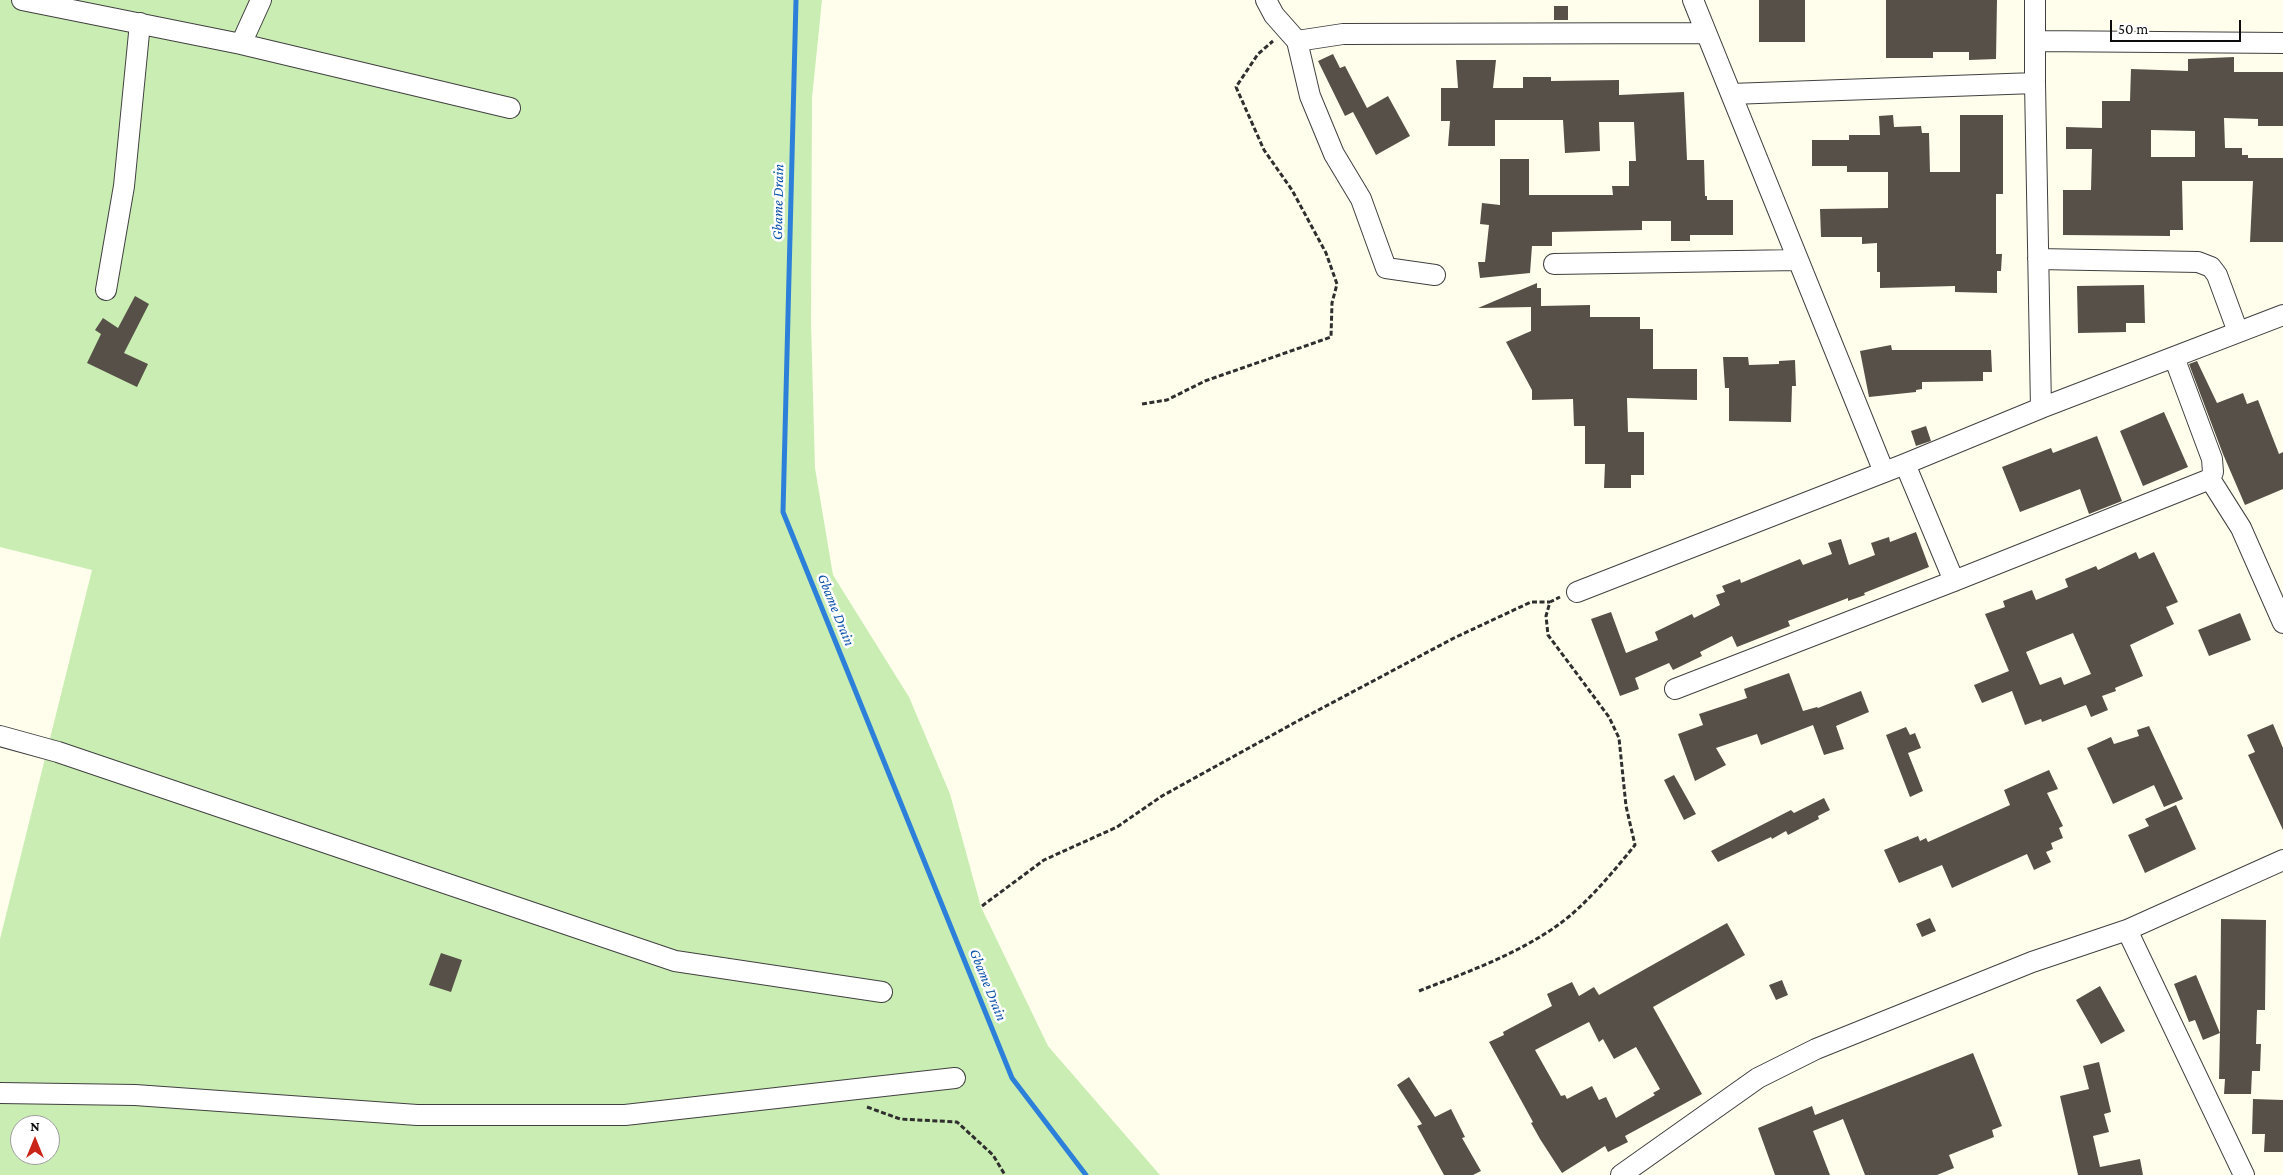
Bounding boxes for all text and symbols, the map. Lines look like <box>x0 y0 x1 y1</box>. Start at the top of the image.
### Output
scale bar <box>2113 10 2244 42</box>
text: 50 m <box>2118 21 2148 37</box>
water label: Gbame Drain <box>768 164 788 240</box>
water label: Gbame Drain <box>813 571 859 649</box>
water label: Gbame Drain <box>965 946 1011 1024</box>
north arrow <box>10 1115 60 1165</box>
text: N <box>30 1118 40 1134</box>

